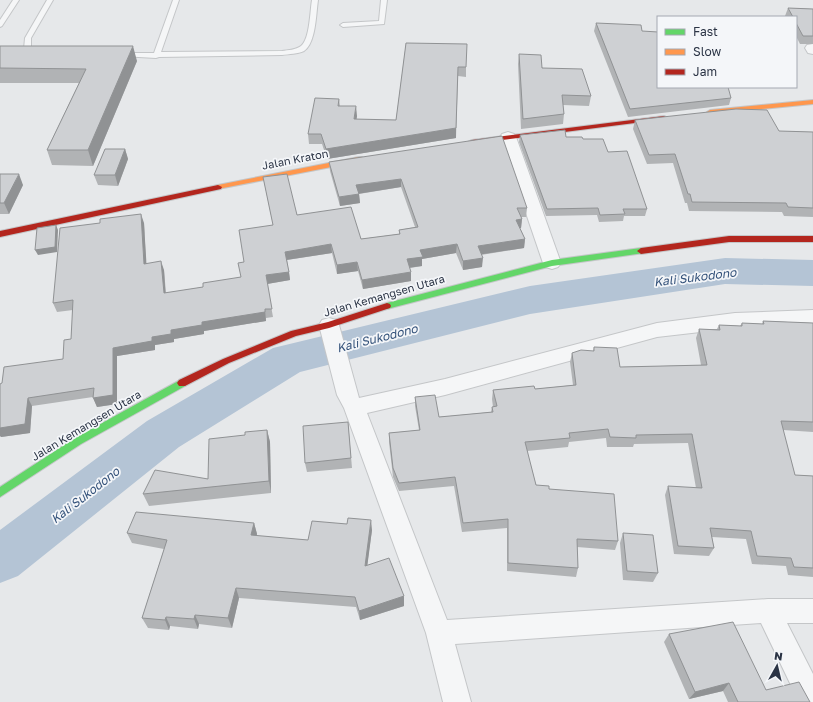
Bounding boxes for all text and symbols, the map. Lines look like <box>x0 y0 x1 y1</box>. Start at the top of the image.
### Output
legend <box>657 16 797 88</box>
text: Fast <box>693 24 718 39</box>
text: Slow <box>693 44 721 59</box>
text: Jam <box>693 64 717 79</box>
street label: Jalan Kraton <box>261 146 329 172</box>
water label: Kali Sukodono <box>653 264 738 289</box>
street label: Jalan Kemangsen Utara <box>322 271 446 319</box>
water label: Kali Sukodono <box>335 321 420 355</box>
street label: Jalan Kemangsen Utara <box>29 387 143 463</box>
water label: Kali Sukodono <box>48 463 123 526</box>
north arrow <box>757 646 797 686</box>
text: N <box>773 649 784 663</box>

